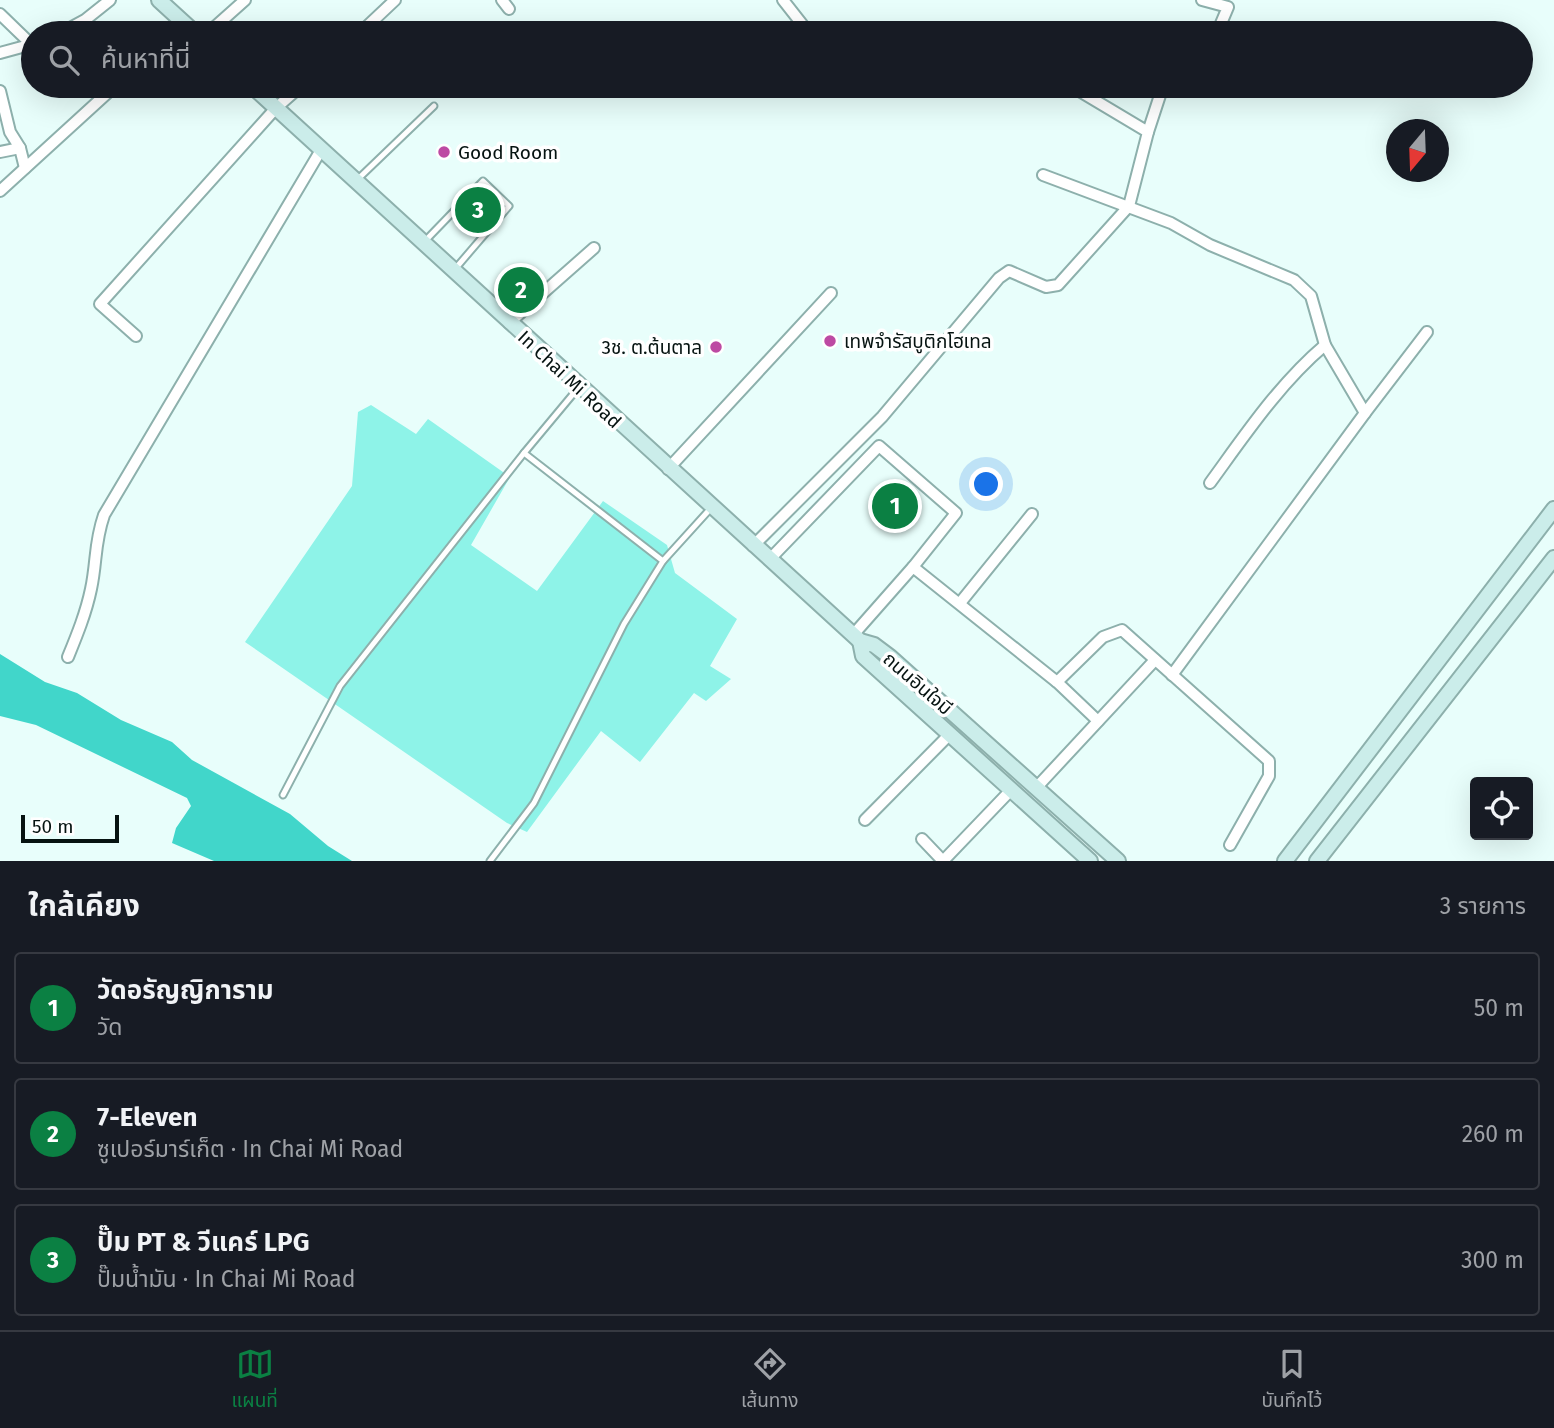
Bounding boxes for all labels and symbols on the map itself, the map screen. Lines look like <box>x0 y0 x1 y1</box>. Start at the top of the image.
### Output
north arrow <box>1386 119 1449 182</box>
place label: Good Room <box>458 141 558 164</box>
marker: Good Room <box>436 144 452 160</box>
pin: 3 <box>455 184 501 236</box>
pin: 2 <box>498 264 544 316</box>
street label: In Chai Mi Road <box>513 326 626 433</box>
place label: เทพจำรัสบูติกโฮเทล <box>844 330 992 354</box>
marker: เทพจำรัสบูติกโฮเทล <box>822 333 838 349</box>
place label: 3ช. ต.ต้นตาล <box>601 336 702 359</box>
marker: 3ช. ต.ต้นตาล <box>708 339 724 355</box>
your location <box>969 467 1003 501</box>
pin: 1 <box>872 480 918 532</box>
street label: ถนนอินใจมี <box>878 647 957 720</box>
scale bar <box>21 812 119 844</box>

